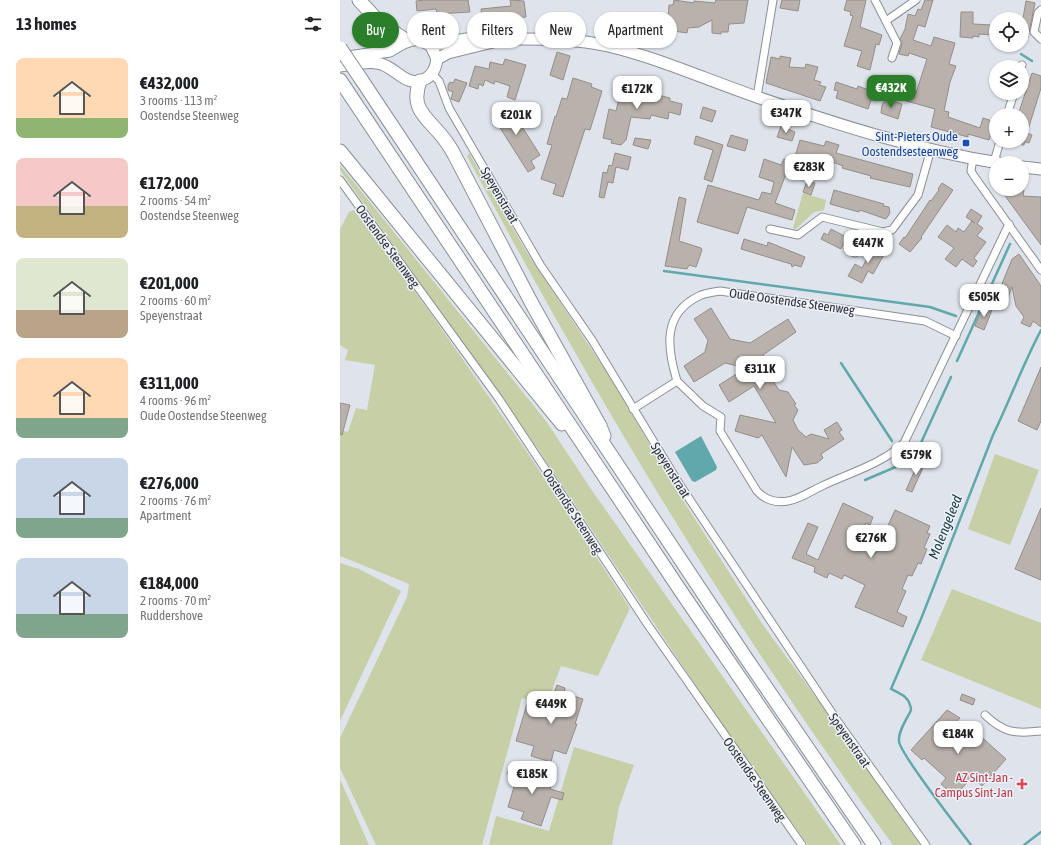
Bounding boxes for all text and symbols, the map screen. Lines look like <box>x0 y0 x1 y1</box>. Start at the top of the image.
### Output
chip: Buy <box>352 12 399 48</box>
chip: Rent <box>407 12 459 48</box>
chip: Filters <box>467 12 527 48</box>
chip: New <box>535 12 586 48</box>
chip: Apartment <box>594 12 677 48</box>
map controls <box>989 12 1029 196</box>
button: locate <box>989 12 1029 52</box>
icon: filters <box>302 13 324 35</box>
text: 13 homes <box>16 14 77 34</box>
button: layers <box>989 60 1029 100</box>
text: €432,000 <box>140 73 199 93</box>
icon: home <box>48 74 96 122</box>
pin: €432K <box>863 75 919 109</box>
pin: €172K <box>609 76 665 110</box>
text: €432K <box>876 80 906 95</box>
text: €172K <box>622 81 652 96</box>
text: 3 rooms · 113 m² <box>140 93 217 108</box>
pin: €347K <box>758 100 814 134</box>
pin: €201K <box>488 102 544 136</box>
text: €347K <box>771 105 801 120</box>
text: €201K <box>501 107 531 122</box>
text: Oostendse Steenweg <box>140 108 239 123</box>
button: + <box>989 108 1029 148</box>
place label: Sint-Pieters Oude Oostendsesteenweg <box>862 129 958 159</box>
marker: Sint-Pieters Oude Oostendsesteenweg <box>961 138 971 148</box>
pin: €283K <box>781 154 837 188</box>
button: − <box>989 156 1029 196</box>
text: €283K <box>794 159 824 174</box>
street label: Speyenstraat <box>477 164 522 226</box>
text: €172,000 <box>140 173 199 193</box>
icon: home <box>48 174 96 222</box>
text: 2 rooms · 54 m² <box>140 193 211 208</box>
street label: Oostendse Steenweg <box>352 202 423 291</box>
text: Oostendse Steenweg <box>140 208 239 223</box>
pin: €447K <box>840 230 896 264</box>
text: €447K <box>853 235 883 250</box>
text: €201,000 <box>140 273 199 293</box>
icon: home <box>48 274 96 322</box>
pin: €505K <box>956 284 1012 318</box>
street label: Oude Oostendse Steenweg <box>728 285 856 318</box>
text: €505K <box>969 289 999 304</box>
text: 2 rooms · 60 m² <box>140 293 211 308</box>
text: Speyenstraat <box>140 308 203 323</box>
pin: €311K <box>732 356 788 390</box>
text: €311K <box>745 361 775 376</box>
text: €311,000 <box>140 373 199 393</box>
icon: home <box>48 374 96 422</box>
text: 4 rooms · 96 m² <box>140 393 211 408</box>
text: Oude Oostendse Steenweg <box>140 408 267 423</box>
street label: Speyenstraat <box>648 440 694 501</box>
pin: €579K <box>888 442 944 476</box>
text: €579K <box>901 447 931 462</box>
street label: Oostendse Steenweg <box>539 466 606 557</box>
text: €276,000 <box>140 473 199 493</box>
icon: home <box>48 474 96 522</box>
water label: Molengeleed <box>925 492 965 561</box>
text: 2 rooms · 76 m² <box>140 493 211 508</box>
text: Apartment <box>140 508 191 523</box>
pin: €276K <box>843 525 899 559</box>
text: €276K <box>856 530 886 545</box>
text: €184,000 <box>140 573 199 593</box>
icon: home <box>48 574 96 622</box>
text: 2 rooms · 70 m² <box>140 593 211 608</box>
text: Ruddershove <box>140 608 203 623</box>
pin: €449K <box>523 691 579 725</box>
text: €449K <box>536 696 566 711</box>
street label: Speyenstraat <box>826 710 874 770</box>
pin: €184K <box>930 721 986 755</box>
text: €184K <box>943 726 973 741</box>
street label: Oostendse Steenweg <box>720 735 789 824</box>
pin: €185K <box>504 761 560 795</box>
text: €185K <box>517 766 547 781</box>
place label: AZ Sint-Jan - Campus Sint-Jan <box>935 770 1013 800</box>
marker: AZ Sint-Jan - Campus Sint-Jan <box>1016 778 1028 790</box>

